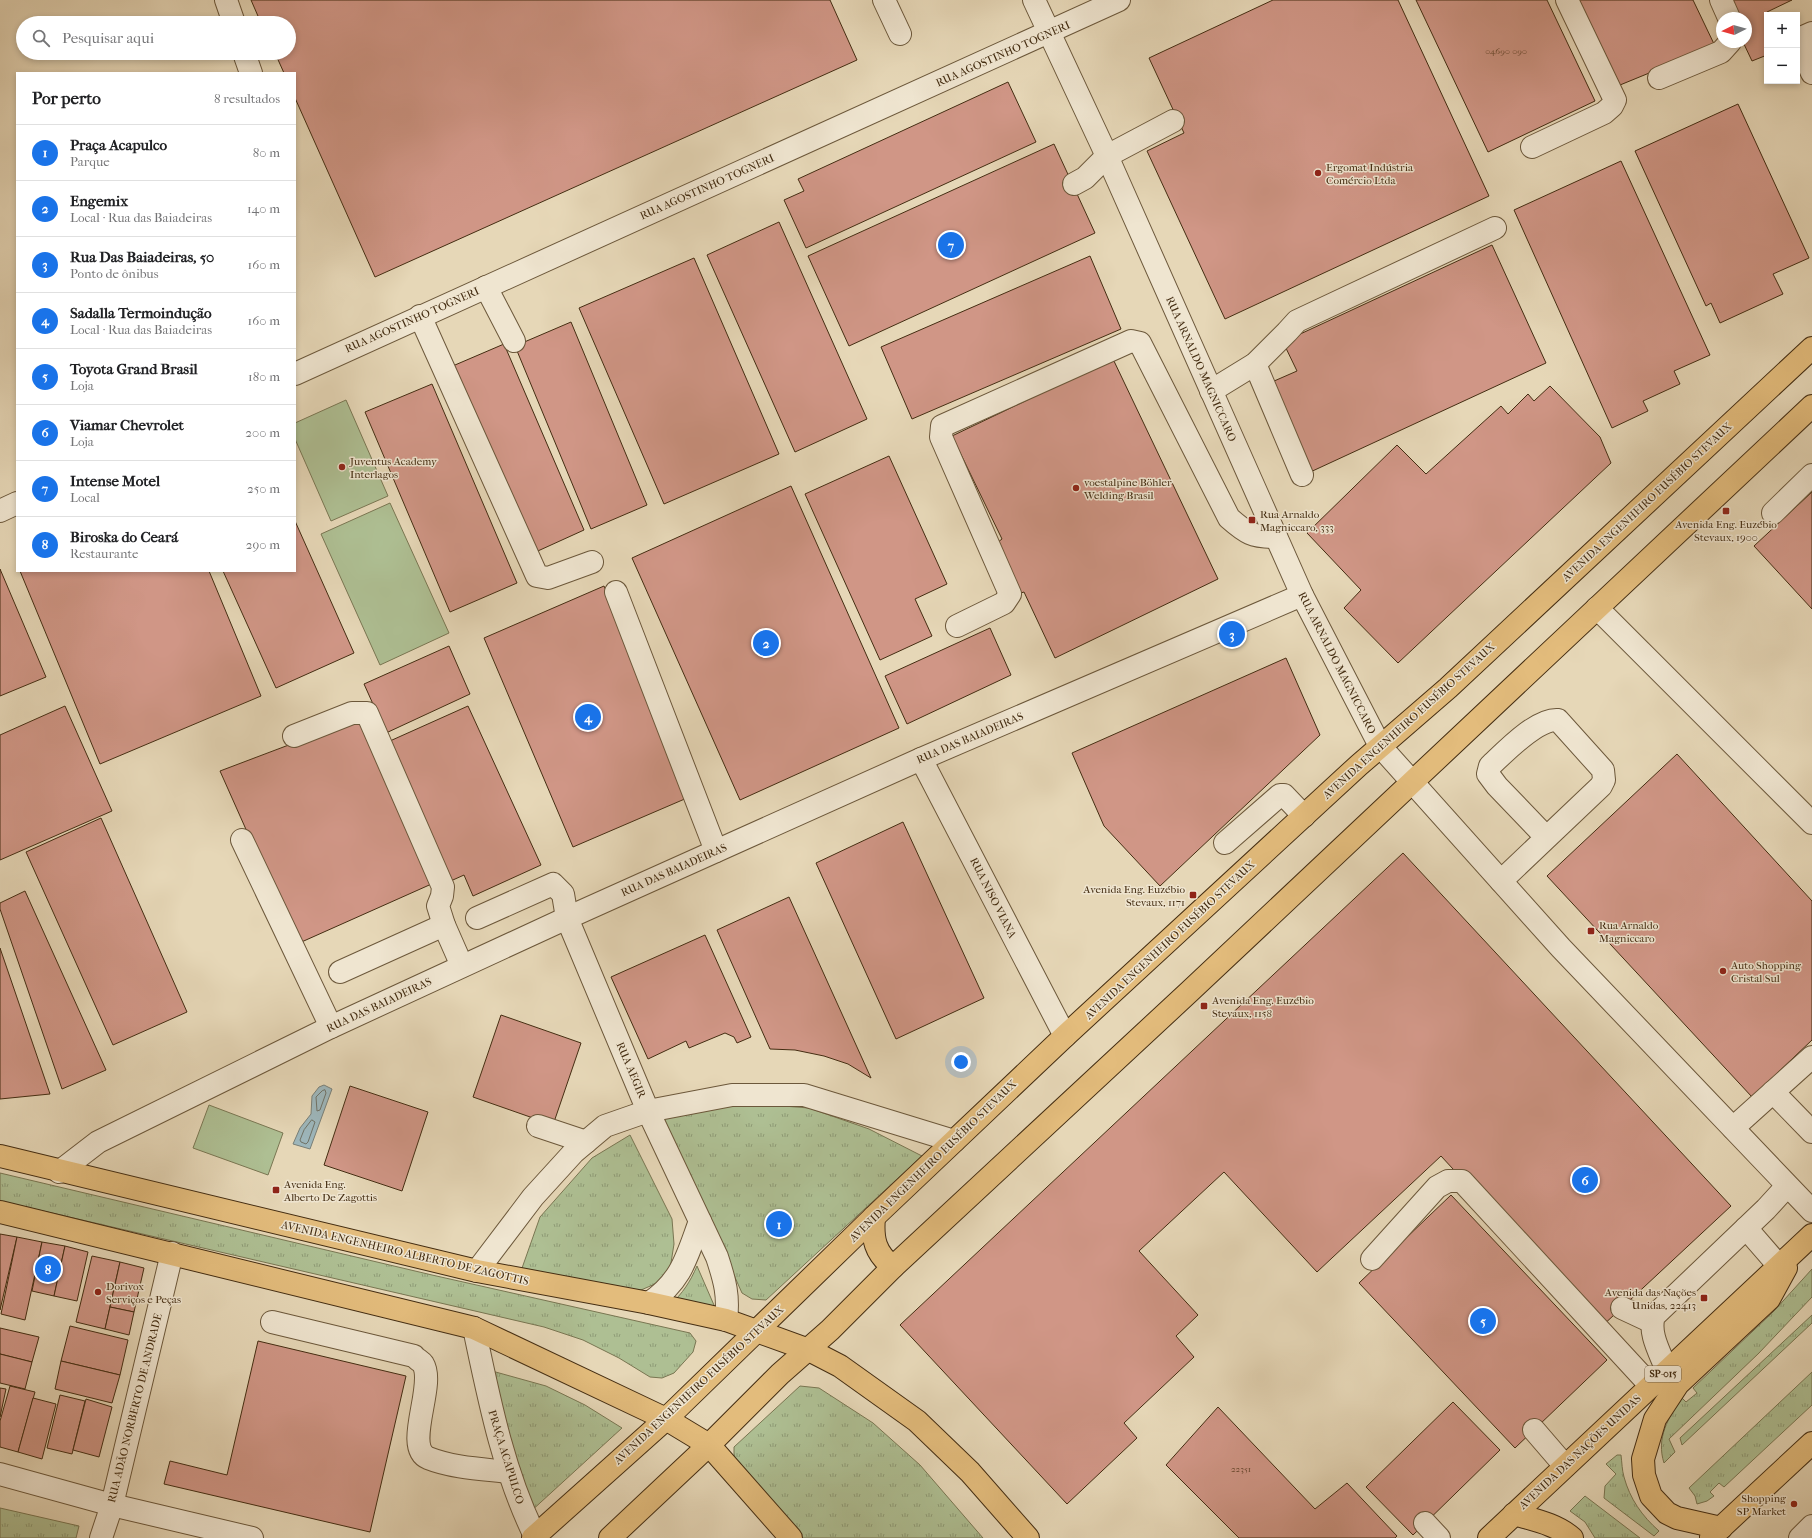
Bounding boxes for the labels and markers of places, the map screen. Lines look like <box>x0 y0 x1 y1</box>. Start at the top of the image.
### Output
place label: Ergomat Indústria Comércio Ltda <box>1326 161 1414 187</box>
marker: Ergomat Indústria Comércio Ltda <box>1313 168 1323 178</box>
pin: 7 <box>938 230 964 260</box>
place label: Juventus Academy Interlagos <box>349 455 438 481</box>
marker: Juventus Academy Interlagos <box>337 462 347 472</box>
place label: voestalpine Böhler Welding Brasil <box>1083 476 1172 502</box>
marker: voestalpine Böhler Welding Brasil <box>1071 483 1081 493</box>
marker: Avenida Eng. Euzébio Stevaux, 1900 <box>1721 506 1731 516</box>
place label: Rua Arnaldo Magniccaro, 333 <box>1260 508 1334 534</box>
marker: Rua Arnaldo Magniccaro, 333 <box>1247 515 1257 525</box>
place label: Avenida Eng. Euzébio Stevaux, 1900 <box>1674 518 1777 544</box>
pin: 3 <box>1219 619 1245 649</box>
pin: 2 <box>753 628 779 658</box>
pin: 4 <box>575 702 601 732</box>
place label: Avenida Eng. Euzébio Stevaux, 1171 <box>1082 883 1185 909</box>
marker: Avenida Eng. Euzébio Stevaux, 1171 <box>1188 890 1198 900</box>
place label: Rua Arnaldo Magniccaro <box>1599 919 1659 945</box>
marker: Rua Arnaldo Magniccaro <box>1586 926 1596 936</box>
place label: Auto Shopping Cristal Sul <box>1730 959 1801 985</box>
marker: Auto Shopping Cristal Sul <box>1718 966 1728 976</box>
place label: Avenida Eng. Euzébio Stevaux, 1158 <box>1211 994 1314 1020</box>
marker: Avenida Eng. Euzébio Stevaux, 1158 <box>1199 1001 1209 1011</box>
pin: 6 <box>1572 1165 1598 1195</box>
place label: Avenida Eng. Alberto De Zagottis <box>283 1178 377 1204</box>
marker: Avenida Eng. Alberto De Zagottis <box>271 1185 281 1195</box>
pin: 1 <box>766 1209 792 1239</box>
pin: 8 <box>35 1254 61 1284</box>
place label: Dorivox Serviços e Peças <box>106 1280 181 1306</box>
place label: Avenida das Nações Unidas, 22413 <box>1604 1286 1696 1312</box>
marker: Dorivox Serviços e Peças <box>93 1287 103 1297</box>
marker: Avenida das Nações Unidas, 22413 <box>1699 1293 1709 1303</box>
pin: 5 <box>1470 1306 1496 1336</box>
place label: Shopping SP Market <box>1737 1492 1786 1518</box>
marker: Shopping SP Market <box>1789 1499 1799 1509</box>

